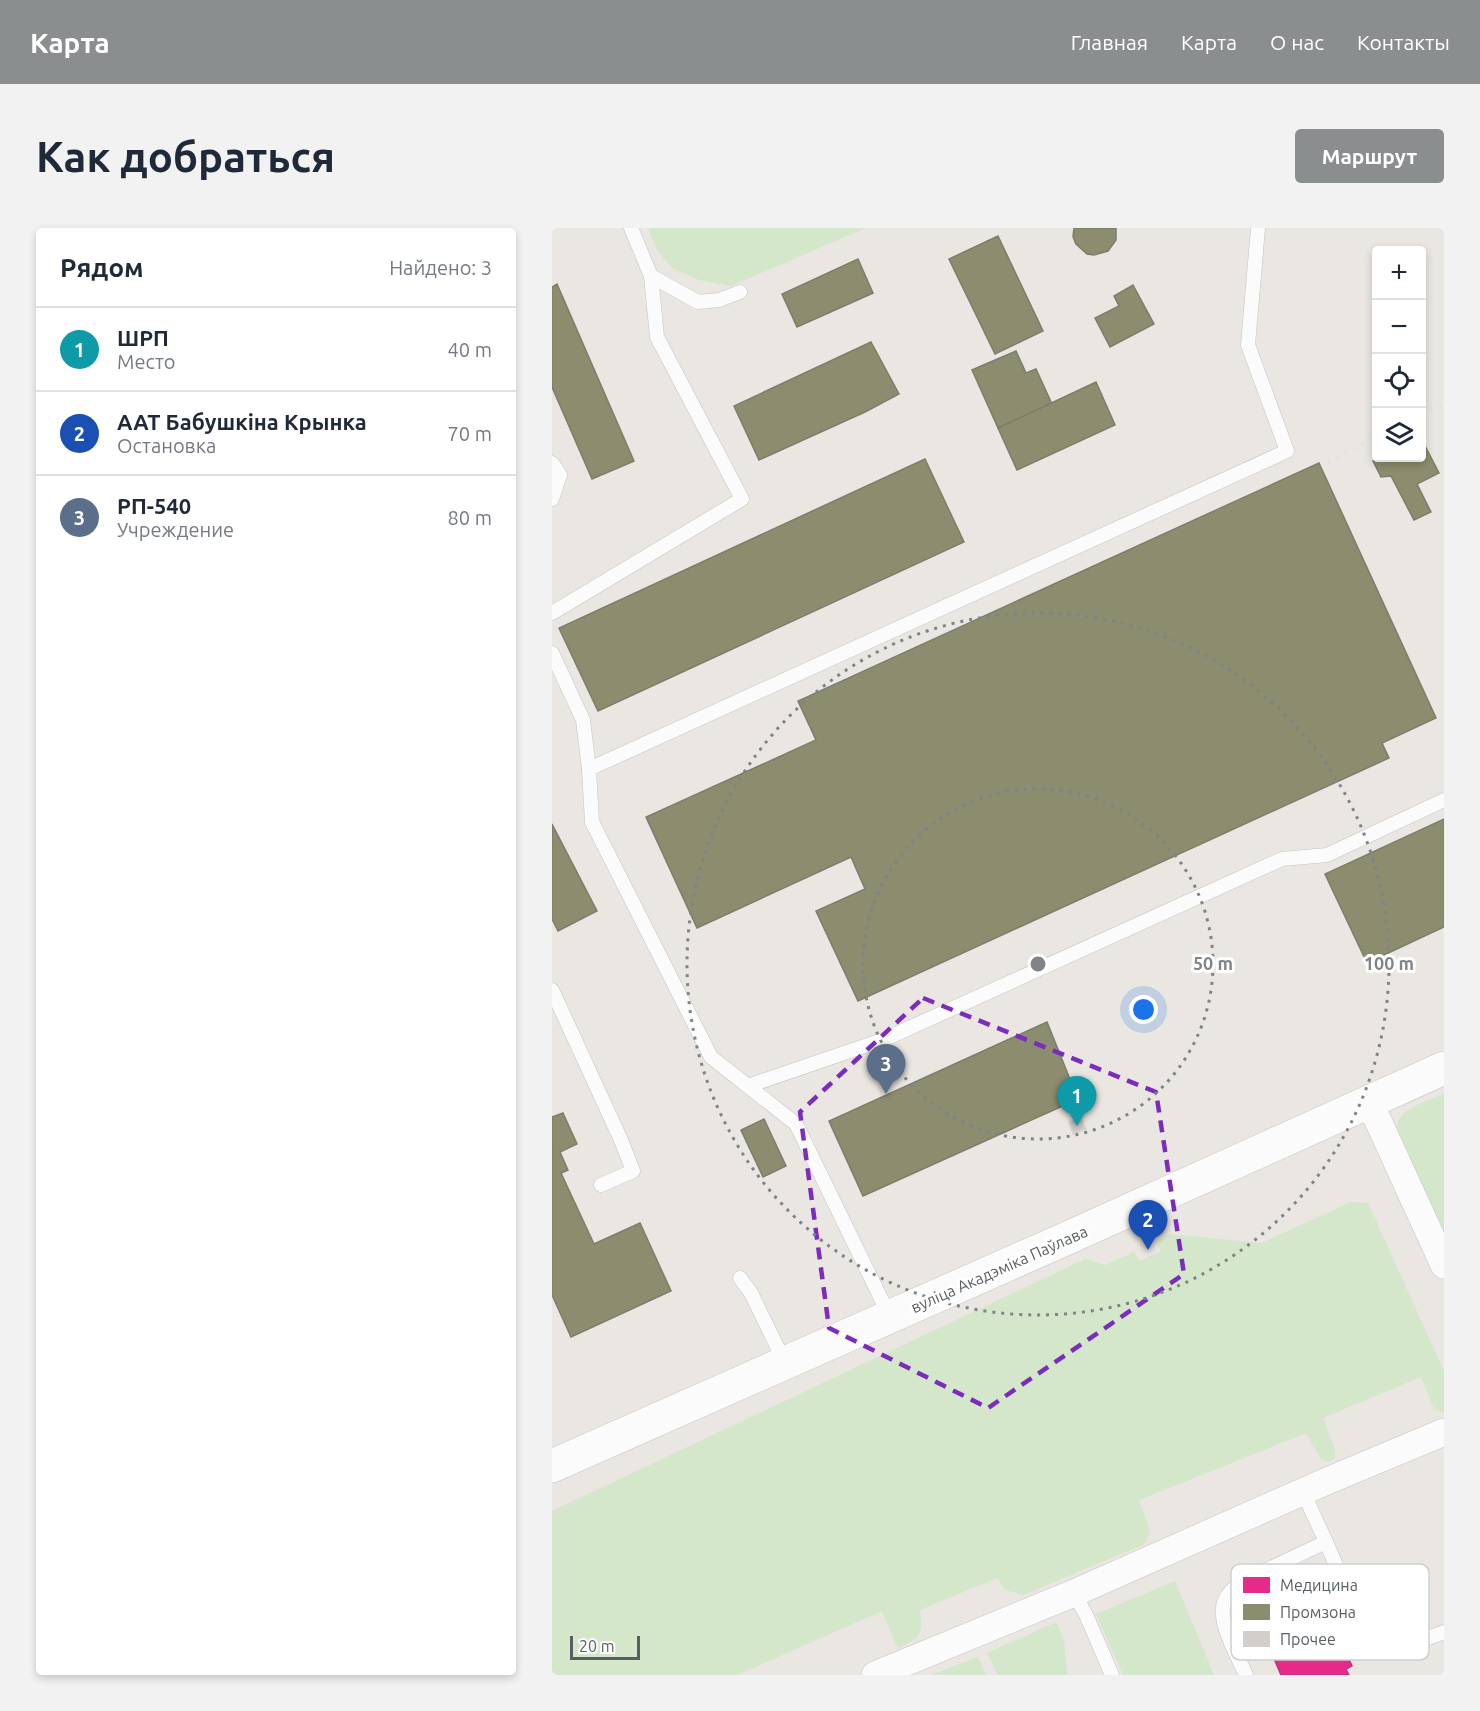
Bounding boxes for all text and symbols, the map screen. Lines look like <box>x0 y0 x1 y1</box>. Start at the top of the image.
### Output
text: Карта <box>30 27 110 58</box>
text: Главная <box>1071 30 1148 54</box>
text: Карта <box>1181 30 1237 54</box>
text: О нас <box>1270 30 1324 54</box>
text: Контакты <box>1357 30 1450 54</box>
button: Маршрут <box>1295 129 1444 183</box>
text: Как добраться <box>36 133 335 180</box>
map controls <box>1372 246 1426 462</box>
button: + <box>1372 246 1426 300</box>
text: Рядом <box>60 253 144 282</box>
text: Найдено: 3 <box>389 256 492 279</box>
button: − <box>1372 300 1426 354</box>
text: ШРП <box>117 325 169 350</box>
text: 1 <box>74 338 85 361</box>
text: 40 m <box>448 338 492 361</box>
text: Место <box>117 350 176 373</box>
button: locate <box>1372 354 1426 408</box>
button: layers <box>1372 408 1426 462</box>
text: ААТ Бабушкіна Крынка <box>117 409 367 434</box>
text: 2 <box>74 422 85 445</box>
text: 70 m <box>448 422 492 445</box>
text: Остановка <box>117 434 216 457</box>
text: РП-540 <box>117 493 191 518</box>
text: 3 <box>74 506 85 529</box>
text: 80 m <box>448 506 492 529</box>
text: Учреждение <box>117 518 234 541</box>
text: 50 m <box>1193 953 1233 973</box>
text: 100 m <box>1364 953 1414 973</box>
centre of rings <box>1028 954 1048 974</box>
your location <box>1129 995 1158 1024</box>
pin: 3 <box>866 1044 906 1094</box>
pin: 1 <box>1058 1076 1096 1126</box>
pin: 2 <box>1128 1200 1168 1250</box>
street label: вуліца Акадэміка Паўлава <box>908 1222 1090 1316</box>
legend <box>1231 1564 1429 1660</box>
text: Медицина <box>1280 1576 1358 1594</box>
text: Промзона <box>1280 1603 1356 1621</box>
text: Прочее <box>1280 1630 1336 1648</box>
scale bar <box>570 1633 640 1660</box>
text: 20 m <box>579 1637 615 1655</box>

